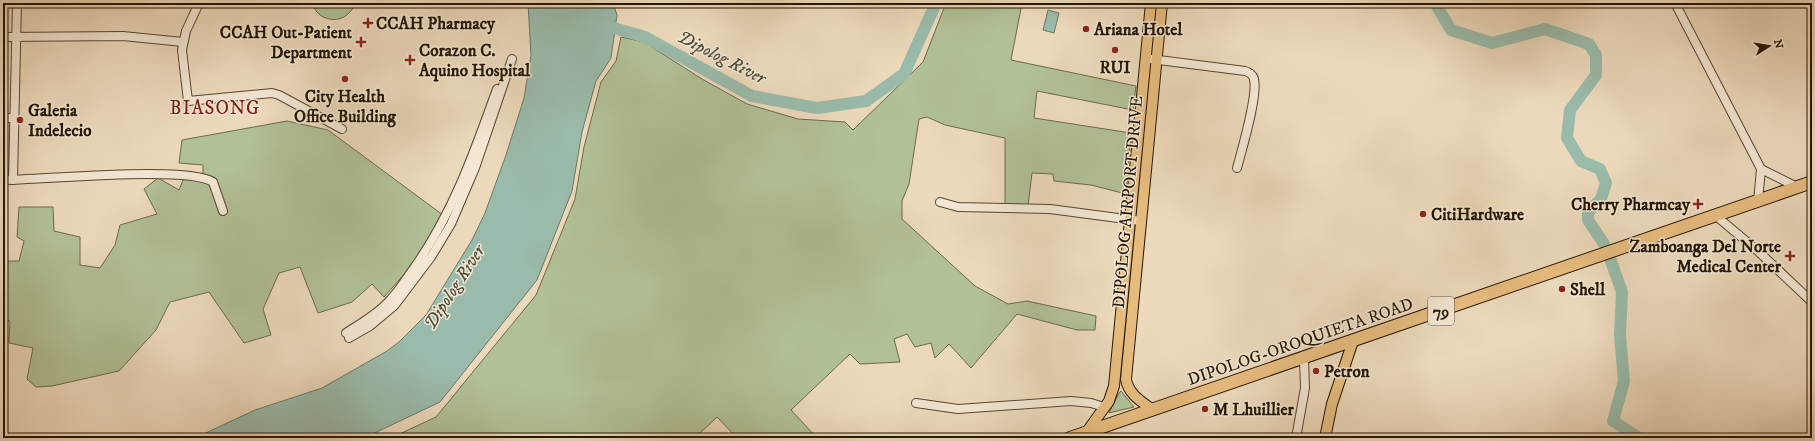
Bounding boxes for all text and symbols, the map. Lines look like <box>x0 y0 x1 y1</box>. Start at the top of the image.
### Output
place label: CCAH Pharmacy <box>376 13 496 35</box>
marker: CCAH Pharmacy <box>363 18 373 28</box>
place label: Ariana Hotel <box>1093 19 1183 41</box>
place label: CCAH Out-Patient Department <box>220 22 353 64</box>
marker: Ariana Hotel <box>1081 24 1091 34</box>
water label: Dipolog River <box>674 26 771 90</box>
north arrow <box>1749 26 1789 66</box>
marker: CCAH Out-Patient Department <box>355 36 367 48</box>
text: N <box>1770 38 1786 50</box>
place label: Corazon C. Aquino Hospital <box>418 40 531 82</box>
marker: RUI <box>1110 45 1120 55</box>
marker: Corazon C. Aquino Hospital <box>404 54 416 66</box>
place label: RUI <box>1099 57 1131 79</box>
marker: City Health Office Building <box>340 74 350 84</box>
place label: City Health Office Building <box>294 86 397 128</box>
street label: DIPOLOG AIRPORT DRIVE <box>1108 95 1148 309</box>
district label: BIASONG <box>170 97 260 120</box>
place label: Galeria Indelecio <box>28 100 91 142</box>
marker: Galeria Indelecio <box>15 115 25 125</box>
place label: Cherry Pharmcay <box>1571 194 1691 216</box>
marker: Cherry Pharmcay <box>1693 199 1703 209</box>
place label: CitiHardware <box>1431 204 1524 226</box>
marker: CitiHardware <box>1418 209 1428 219</box>
place label: Zamboanga Del Norte Medical Center <box>1630 236 1782 278</box>
water label: Dipolog River <box>419 240 491 334</box>
marker: Zamboanga Del Norte Medical Center <box>1784 250 1796 262</box>
place label: Shell <box>1570 279 1606 301</box>
marker: Shell <box>1557 284 1567 294</box>
street label: DIPOLOG-OROQUIETA ROAD <box>1184 293 1416 391</box>
road number: 79 <box>1428 297 1454 325</box>
place label: Petron <box>1324 361 1370 383</box>
marker: Petron <box>1311 366 1321 376</box>
place label: M Lhuillier <box>1213 399 1294 421</box>
marker: M Lhuillier <box>1200 404 1210 414</box>

